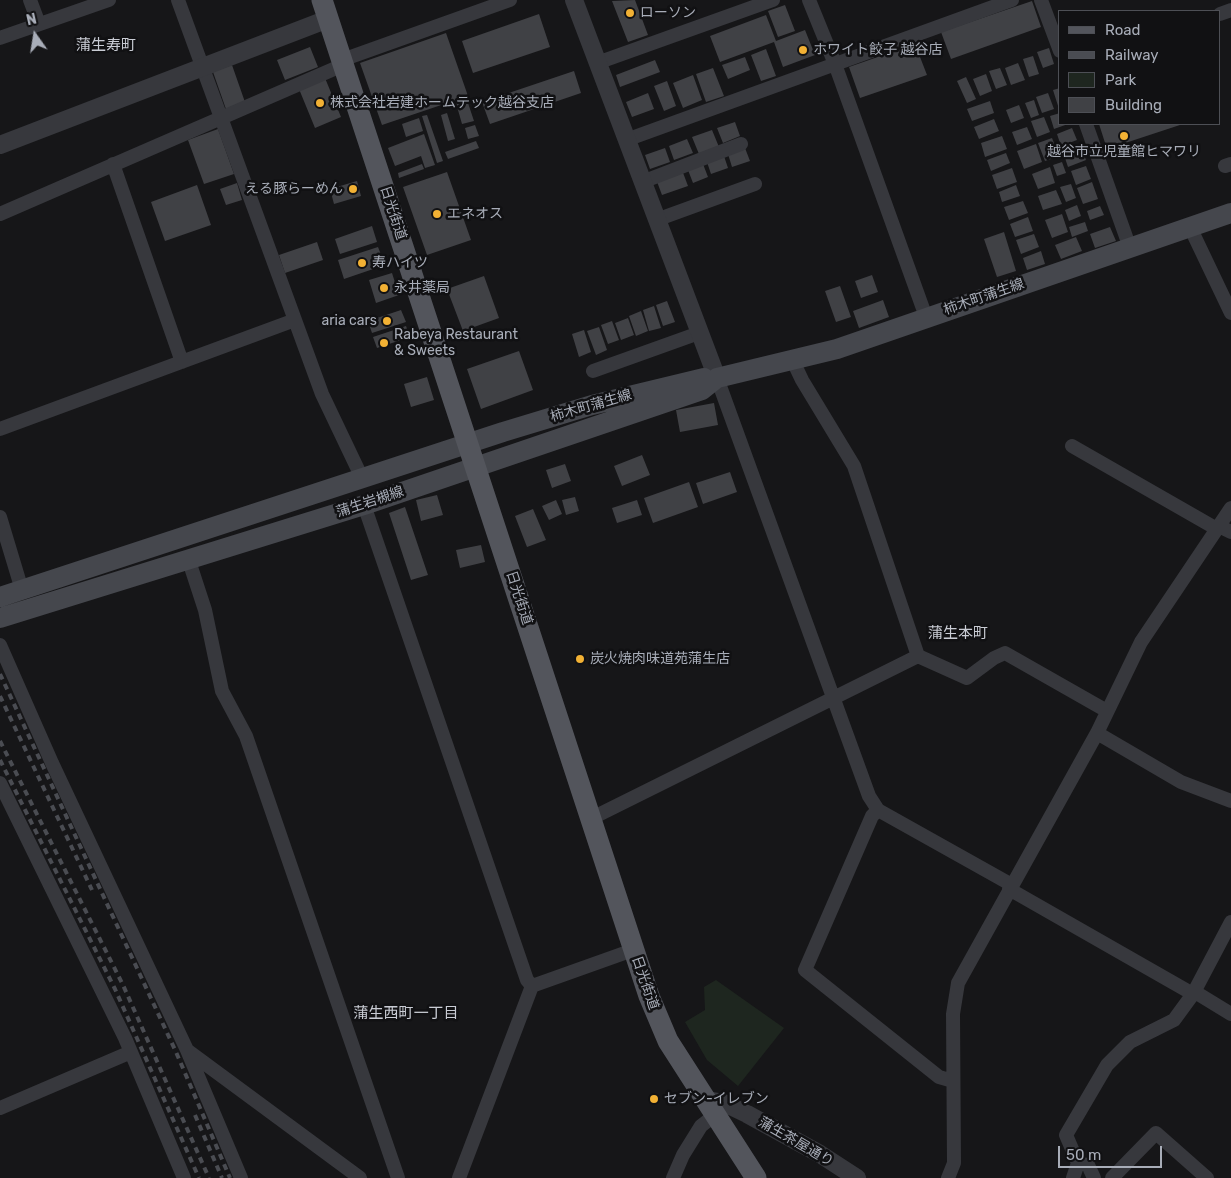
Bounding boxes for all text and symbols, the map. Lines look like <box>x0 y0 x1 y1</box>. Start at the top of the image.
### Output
place label: ローソン <box>640 5 696 21</box>
marker: ローソン <box>624 7 636 19</box>
north arrow <box>10 10 60 60</box>
text: N <box>25 10 38 29</box>
legend <box>1058 10 1221 125</box>
text: Road <box>1105 21 1141 39</box>
district label: 蒲生寿町 <box>76 37 136 55</box>
place label: ホワイト餃子 越谷店 <box>813 42 942 58</box>
marker: ホワイト餃子 越谷店 <box>797 44 809 56</box>
text: Railway <box>1105 46 1159 64</box>
text: Park <box>1105 71 1136 89</box>
place label: 株式会社岩建ホームテック越谷支店 <box>330 95 554 111</box>
text: Building <box>1105 96 1162 114</box>
marker: 株式会社岩建ホームテック越谷支店 <box>314 97 326 109</box>
marker: 越谷市立児童館ヒマワリ <box>1118 130 1130 142</box>
place label: 越谷市立児童館ヒマワリ <box>1047 144 1201 160</box>
place label: える豚らーめん <box>245 181 343 197</box>
marker: える豚らーめん <box>347 183 359 195</box>
street label: 日光街道 <box>376 184 410 242</box>
place label: エネオス <box>447 206 503 222</box>
marker: エネオス <box>431 208 443 220</box>
place label: 寿ハイツ <box>372 255 428 271</box>
marker: 寿ハイツ <box>356 257 368 269</box>
street label: 柿木町蒲生線 <box>942 275 1026 319</box>
place label: 永井薬局 <box>394 280 450 296</box>
marker: 永井薬局 <box>378 282 390 294</box>
place label: aria cars <box>321 313 377 329</box>
marker: aria cars <box>381 315 393 327</box>
place label: Rabeya Restaurant & Sweets <box>394 327 518 360</box>
marker: Rabeya Restaurant & Sweets <box>378 337 390 349</box>
street label: 柿木町蒲生線 <box>548 386 634 426</box>
street label: 蒲生岩槻線 <box>334 483 406 521</box>
street label: 日光街道 <box>502 569 536 627</box>
district label: 蒲生本町 <box>928 625 988 643</box>
place label: 炭火焼肉味道苑蒲生店 <box>590 651 730 667</box>
marker: 炭火焼肉味道苑蒲生店 <box>574 653 586 665</box>
street label: 日光街道 <box>628 954 662 1012</box>
district label: 蒲生西町一丁目 <box>354 1005 458 1023</box>
place label: セブン-イレブン <box>664 1091 769 1107</box>
marker: セブン-イレブン <box>648 1093 660 1105</box>
street label: 蒲生茶屋通り <box>755 1114 837 1170</box>
scale bar <box>1061 1136 1165 1168</box>
text: 50 m <box>1066 1146 1101 1164</box>

